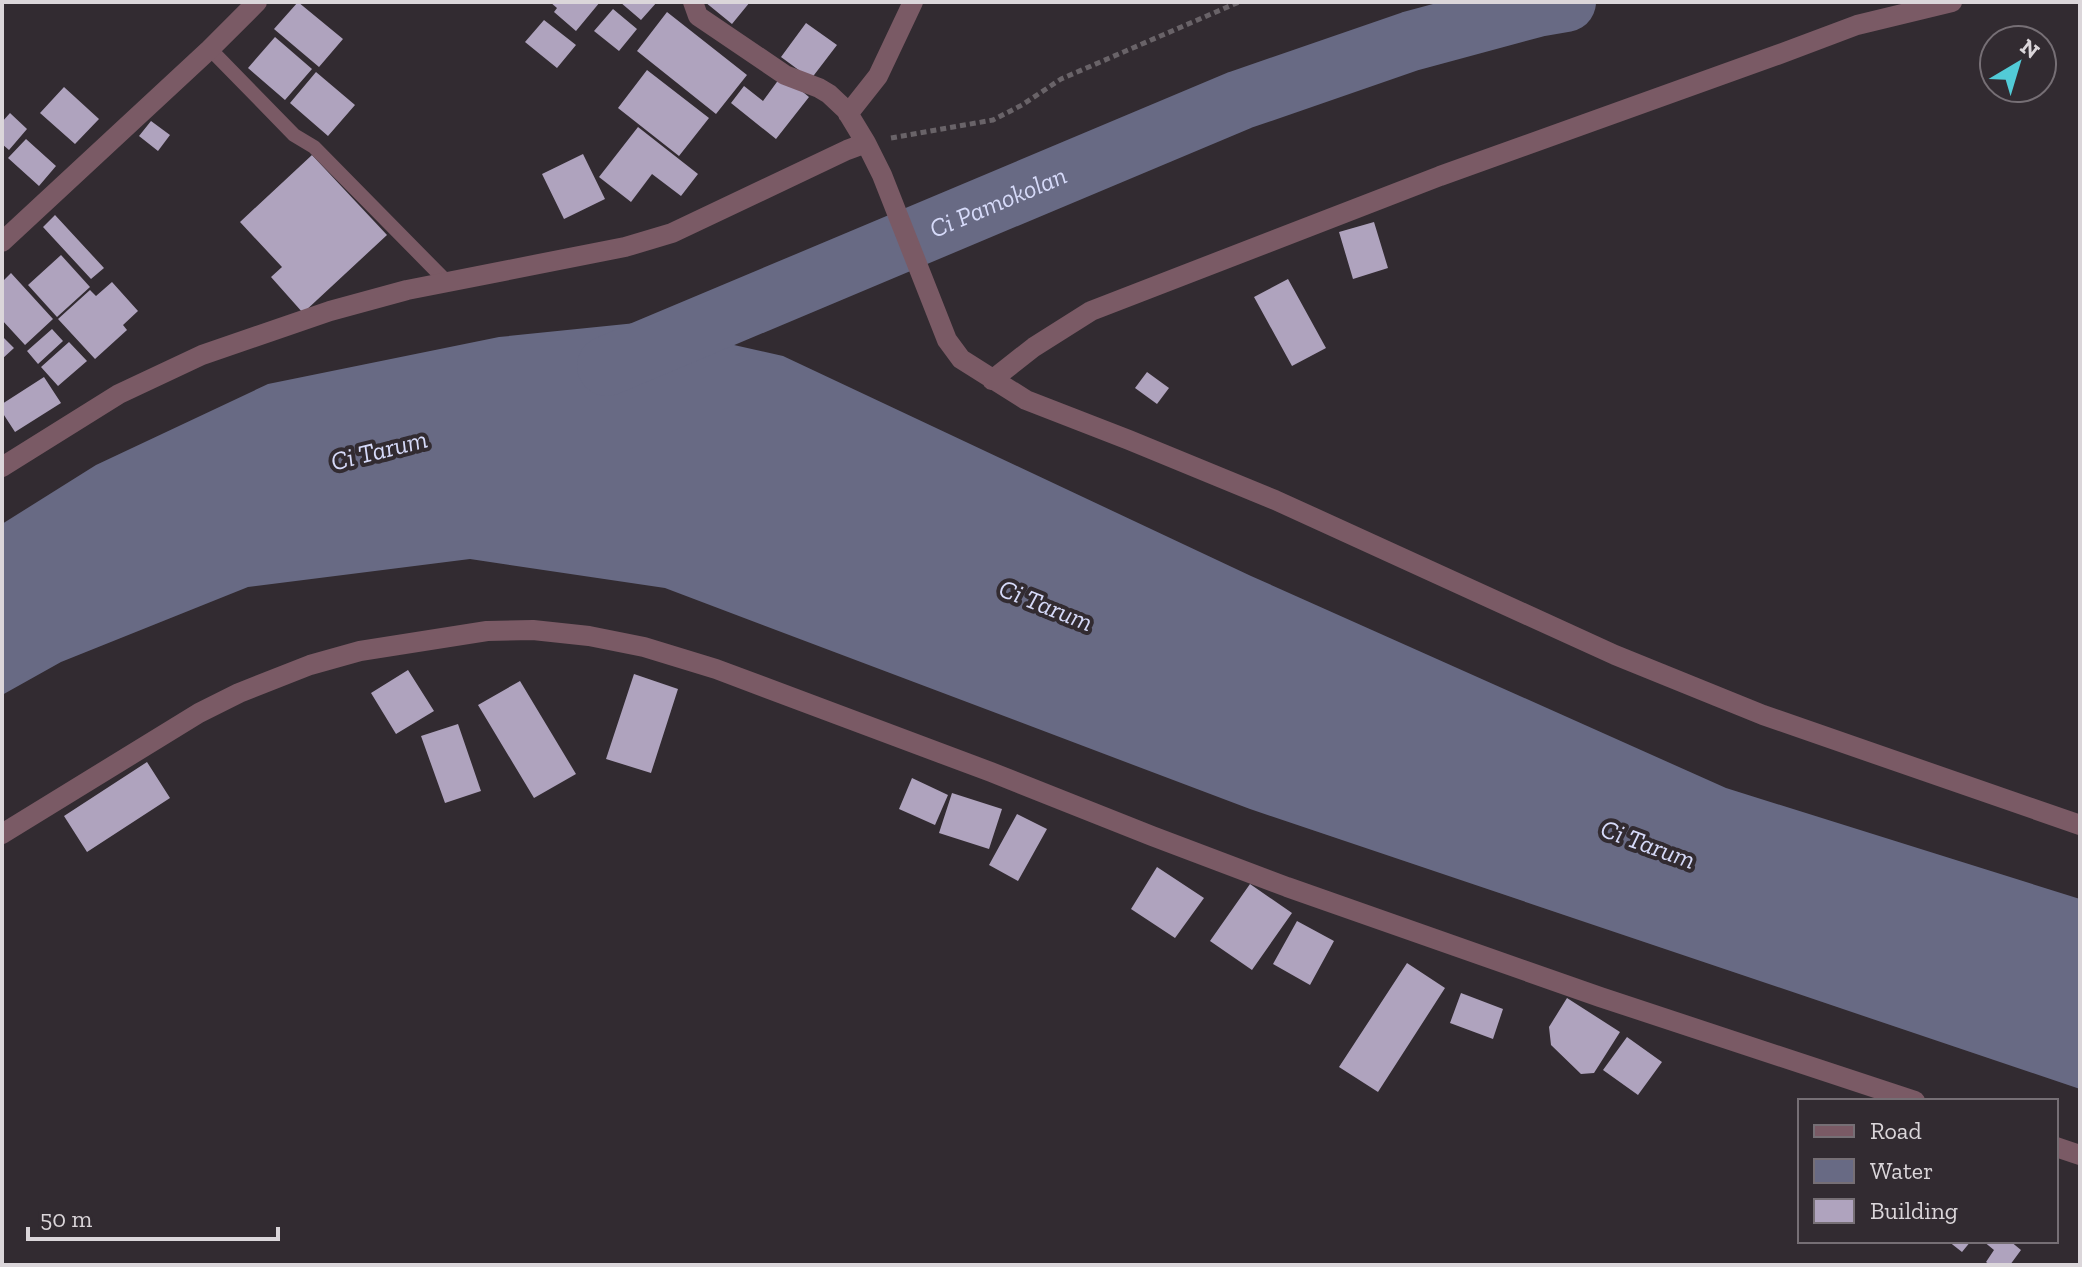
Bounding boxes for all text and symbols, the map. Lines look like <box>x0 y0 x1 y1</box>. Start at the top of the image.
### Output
north arrow <box>1978 24 2058 104</box>
text: N <box>2015 33 2045 65</box>
water label: Ci Pamokolan <box>924 159 1071 245</box>
water label: Ci Tarum <box>327 423 431 477</box>
water label: Ci Tarum <box>994 572 1098 638</box>
water label: Ci Tarum <box>1596 812 1700 876</box>
legend <box>1798 1099 2058 1243</box>
text: Road <box>1870 1116 1922 1145</box>
text: Water <box>1870 1156 1933 1185</box>
scale bar <box>28 1191 278 1241</box>
text: Building <box>1870 1196 1958 1225</box>
text: 50 m <box>40 1204 93 1233</box>

